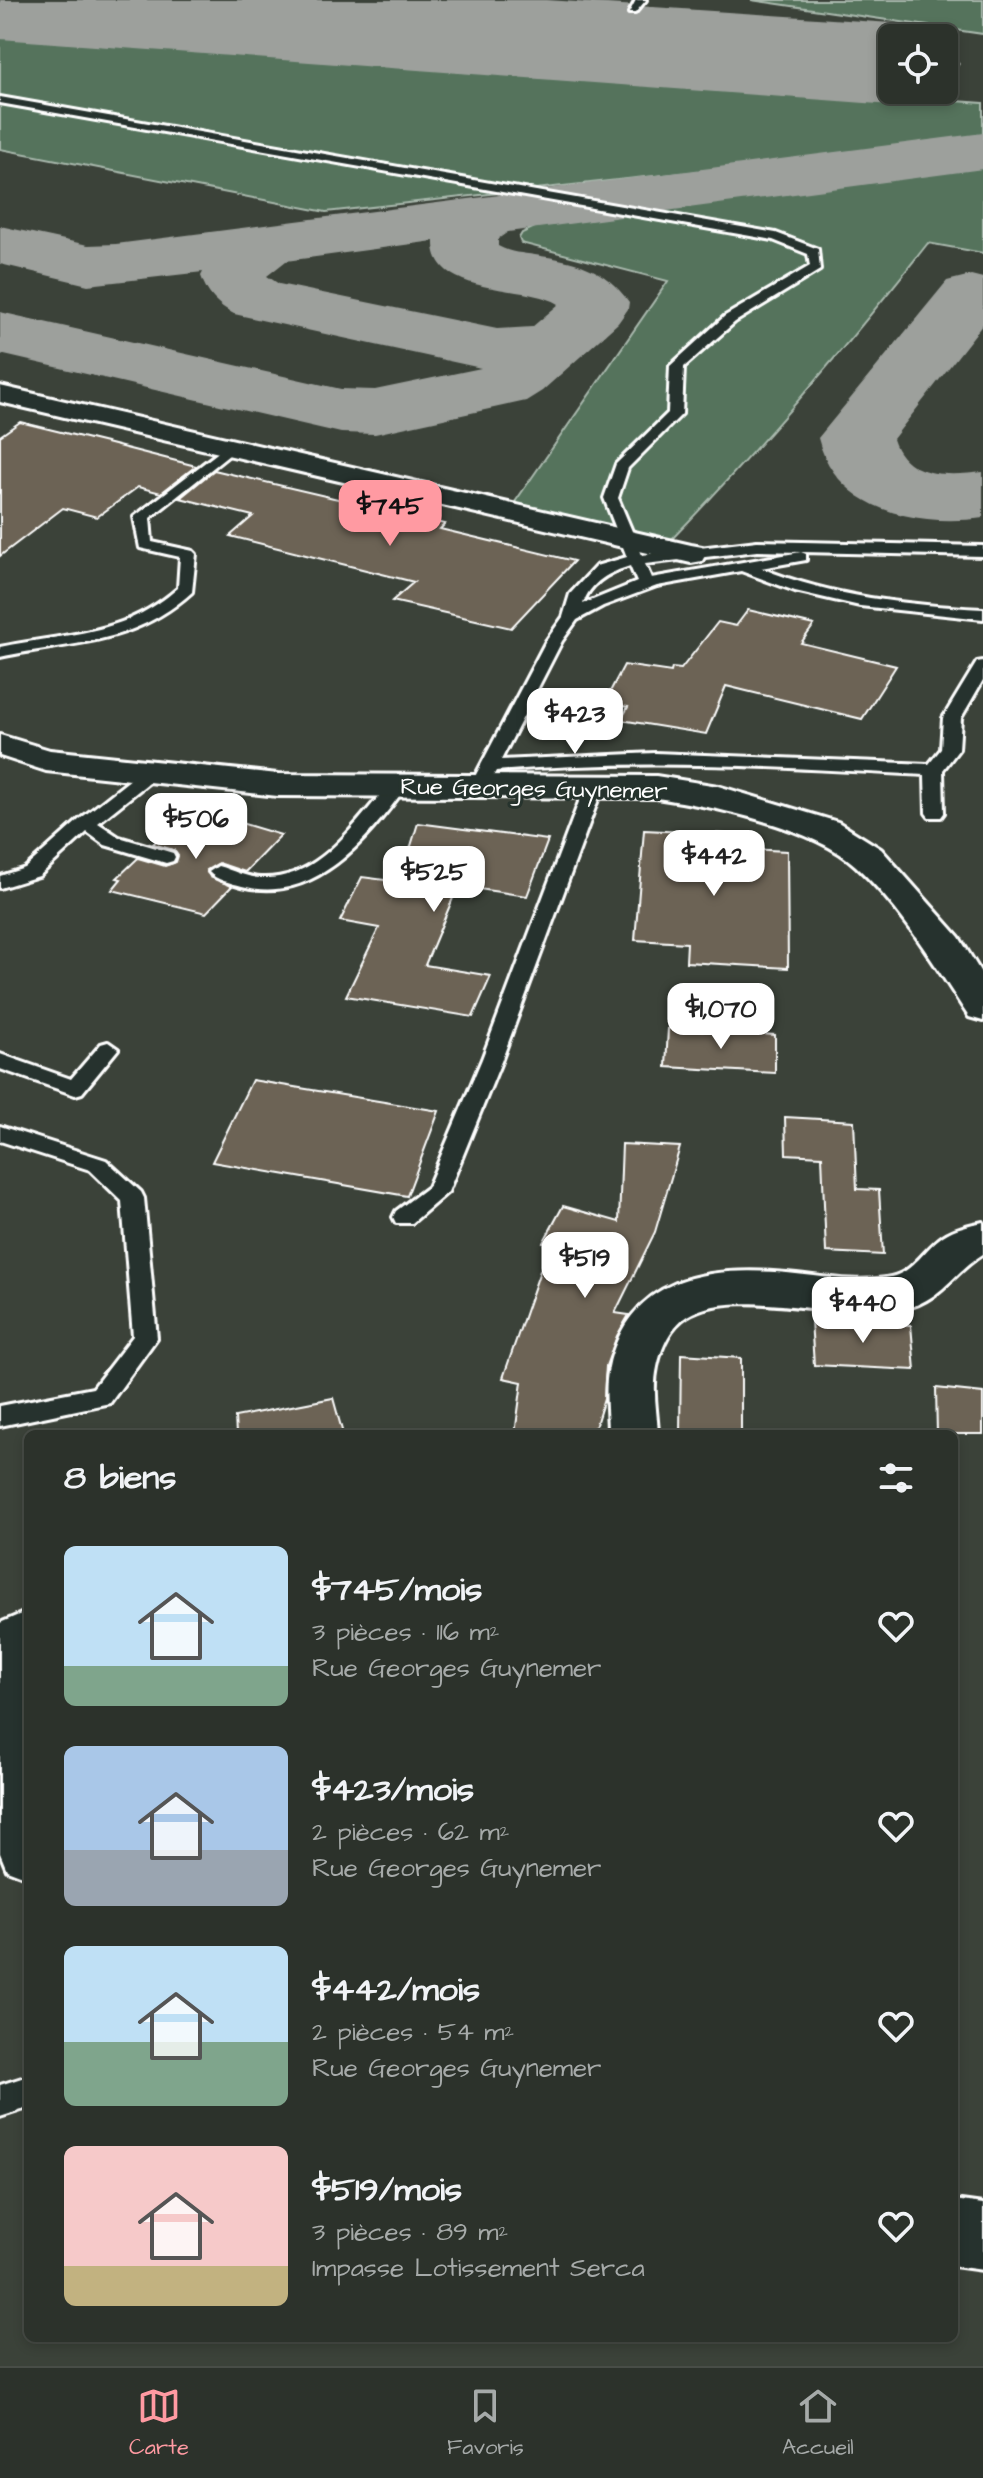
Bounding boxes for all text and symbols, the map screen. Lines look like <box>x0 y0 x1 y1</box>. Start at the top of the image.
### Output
map controls <box>878 24 958 104</box>
button: locate <box>878 24 958 104</box>
pin: $745 <box>343 480 437 548</box>
text: $745 <box>357 488 423 524</box>
pin: $423 <box>528 688 622 756</box>
text: $423 <box>545 696 605 732</box>
street label: Rue Georges Guynemer <box>400 770 668 809</box>
pin: $506 <box>149 793 243 861</box>
text: $506 <box>163 801 229 837</box>
pin: $442 <box>667 830 761 898</box>
text: $442 <box>682 838 746 874</box>
pin: $525 <box>387 846 481 914</box>
text: $525 <box>401 854 467 890</box>
pin: $1,070 <box>656 983 786 1051</box>
text: $1,070 <box>685 991 757 1027</box>
pin: $519 <box>538 1232 632 1300</box>
text: $519 <box>559 1240 611 1276</box>
pin: $440 <box>816 1277 910 1345</box>
text: $440 <box>830 1285 896 1321</box>
text: 8 biens <box>64 1454 176 1502</box>
icon: filters <box>874 1456 918 1500</box>
text: $745/mois <box>312 1566 482 1614</box>
icon: home <box>128 1578 224 1674</box>
icon: heart <box>874 1604 918 1648</box>
text: 3 pièces · 116 m² <box>312 1614 500 1650</box>
text: Rue Georges Guynemer <box>312 1650 601 1686</box>
text: $423/mois <box>312 1766 474 1814</box>
icon: home <box>128 1778 224 1874</box>
icon: heart <box>874 1804 918 1848</box>
text: 2 pièces · 62 m² <box>312 1814 509 1850</box>
text: Rue Georges Guynemer <box>312 1850 601 1886</box>
text: $442/mois <box>312 1966 480 2014</box>
icon: home <box>128 1978 224 2074</box>
icon: heart <box>874 2004 918 2048</box>
text: 2 pièces · 54 m² <box>312 2014 514 2050</box>
text: Rue Georges Guynemer <box>312 2050 601 2086</box>
text: $519/mois <box>312 2166 462 2214</box>
icon: home <box>128 2178 224 2274</box>
icon: heart <box>874 2204 918 2248</box>
text: 3 pièces · 89 m² <box>312 2214 508 2250</box>
text: Impasse Lotissement Serca <box>312 2250 645 2286</box>
tab: Carte <box>129 2384 189 2463</box>
tab: Favoris <box>447 2384 524 2463</box>
tab: Accueil <box>782 2384 854 2463</box>

